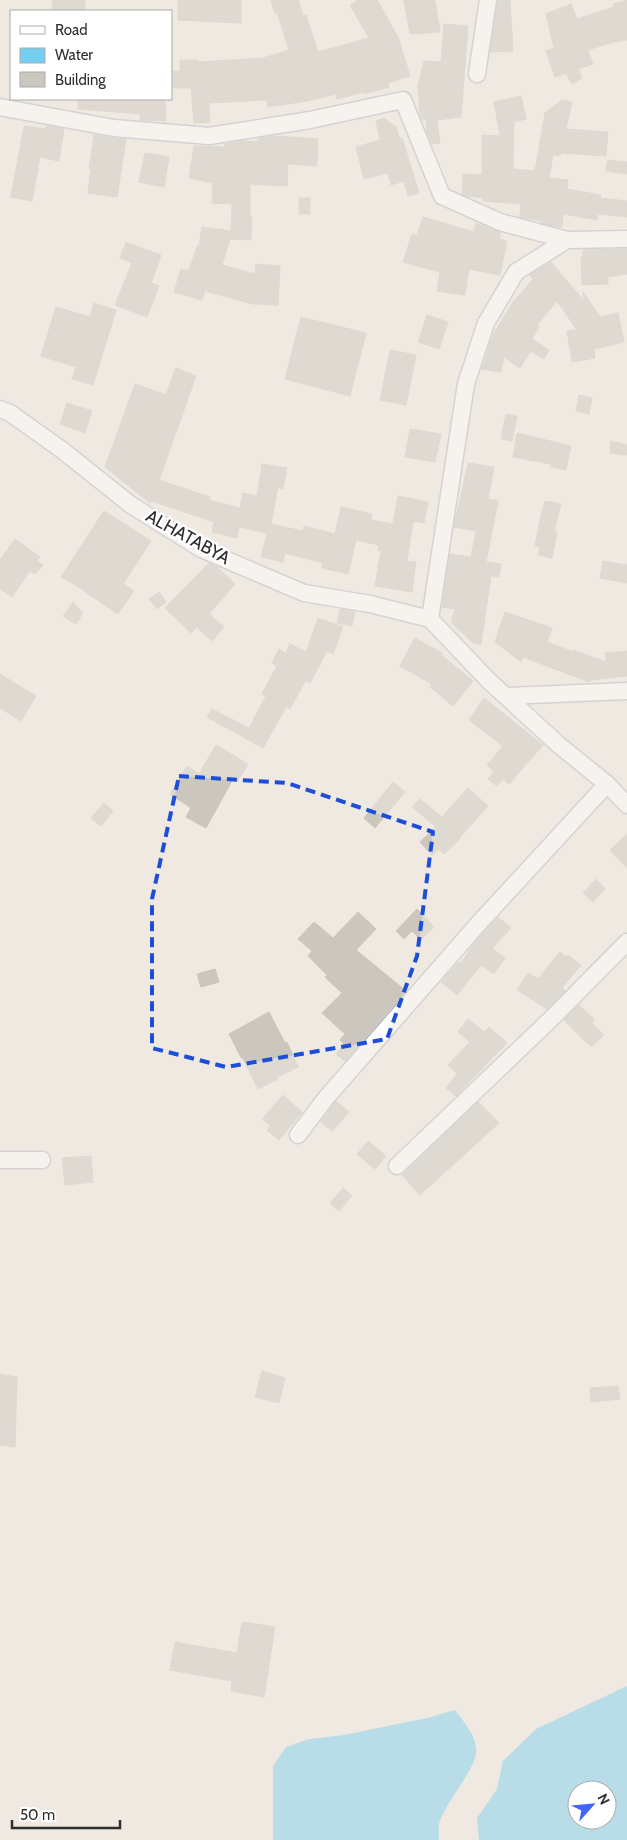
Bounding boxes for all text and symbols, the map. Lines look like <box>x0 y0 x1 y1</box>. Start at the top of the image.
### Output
legend <box>10 10 172 100</box>
text: Road <box>55 21 88 39</box>
text: Water <box>55 46 93 64</box>
text: Building <box>55 71 106 89</box>
street label: ALHATABYA <box>142 505 234 569</box>
north arrow <box>567 1780 617 1830</box>
text: N <box>593 1791 614 1808</box>
scale bar <box>12 1798 120 1830</box>
text: 50 m <box>20 1806 55 1824</box>

